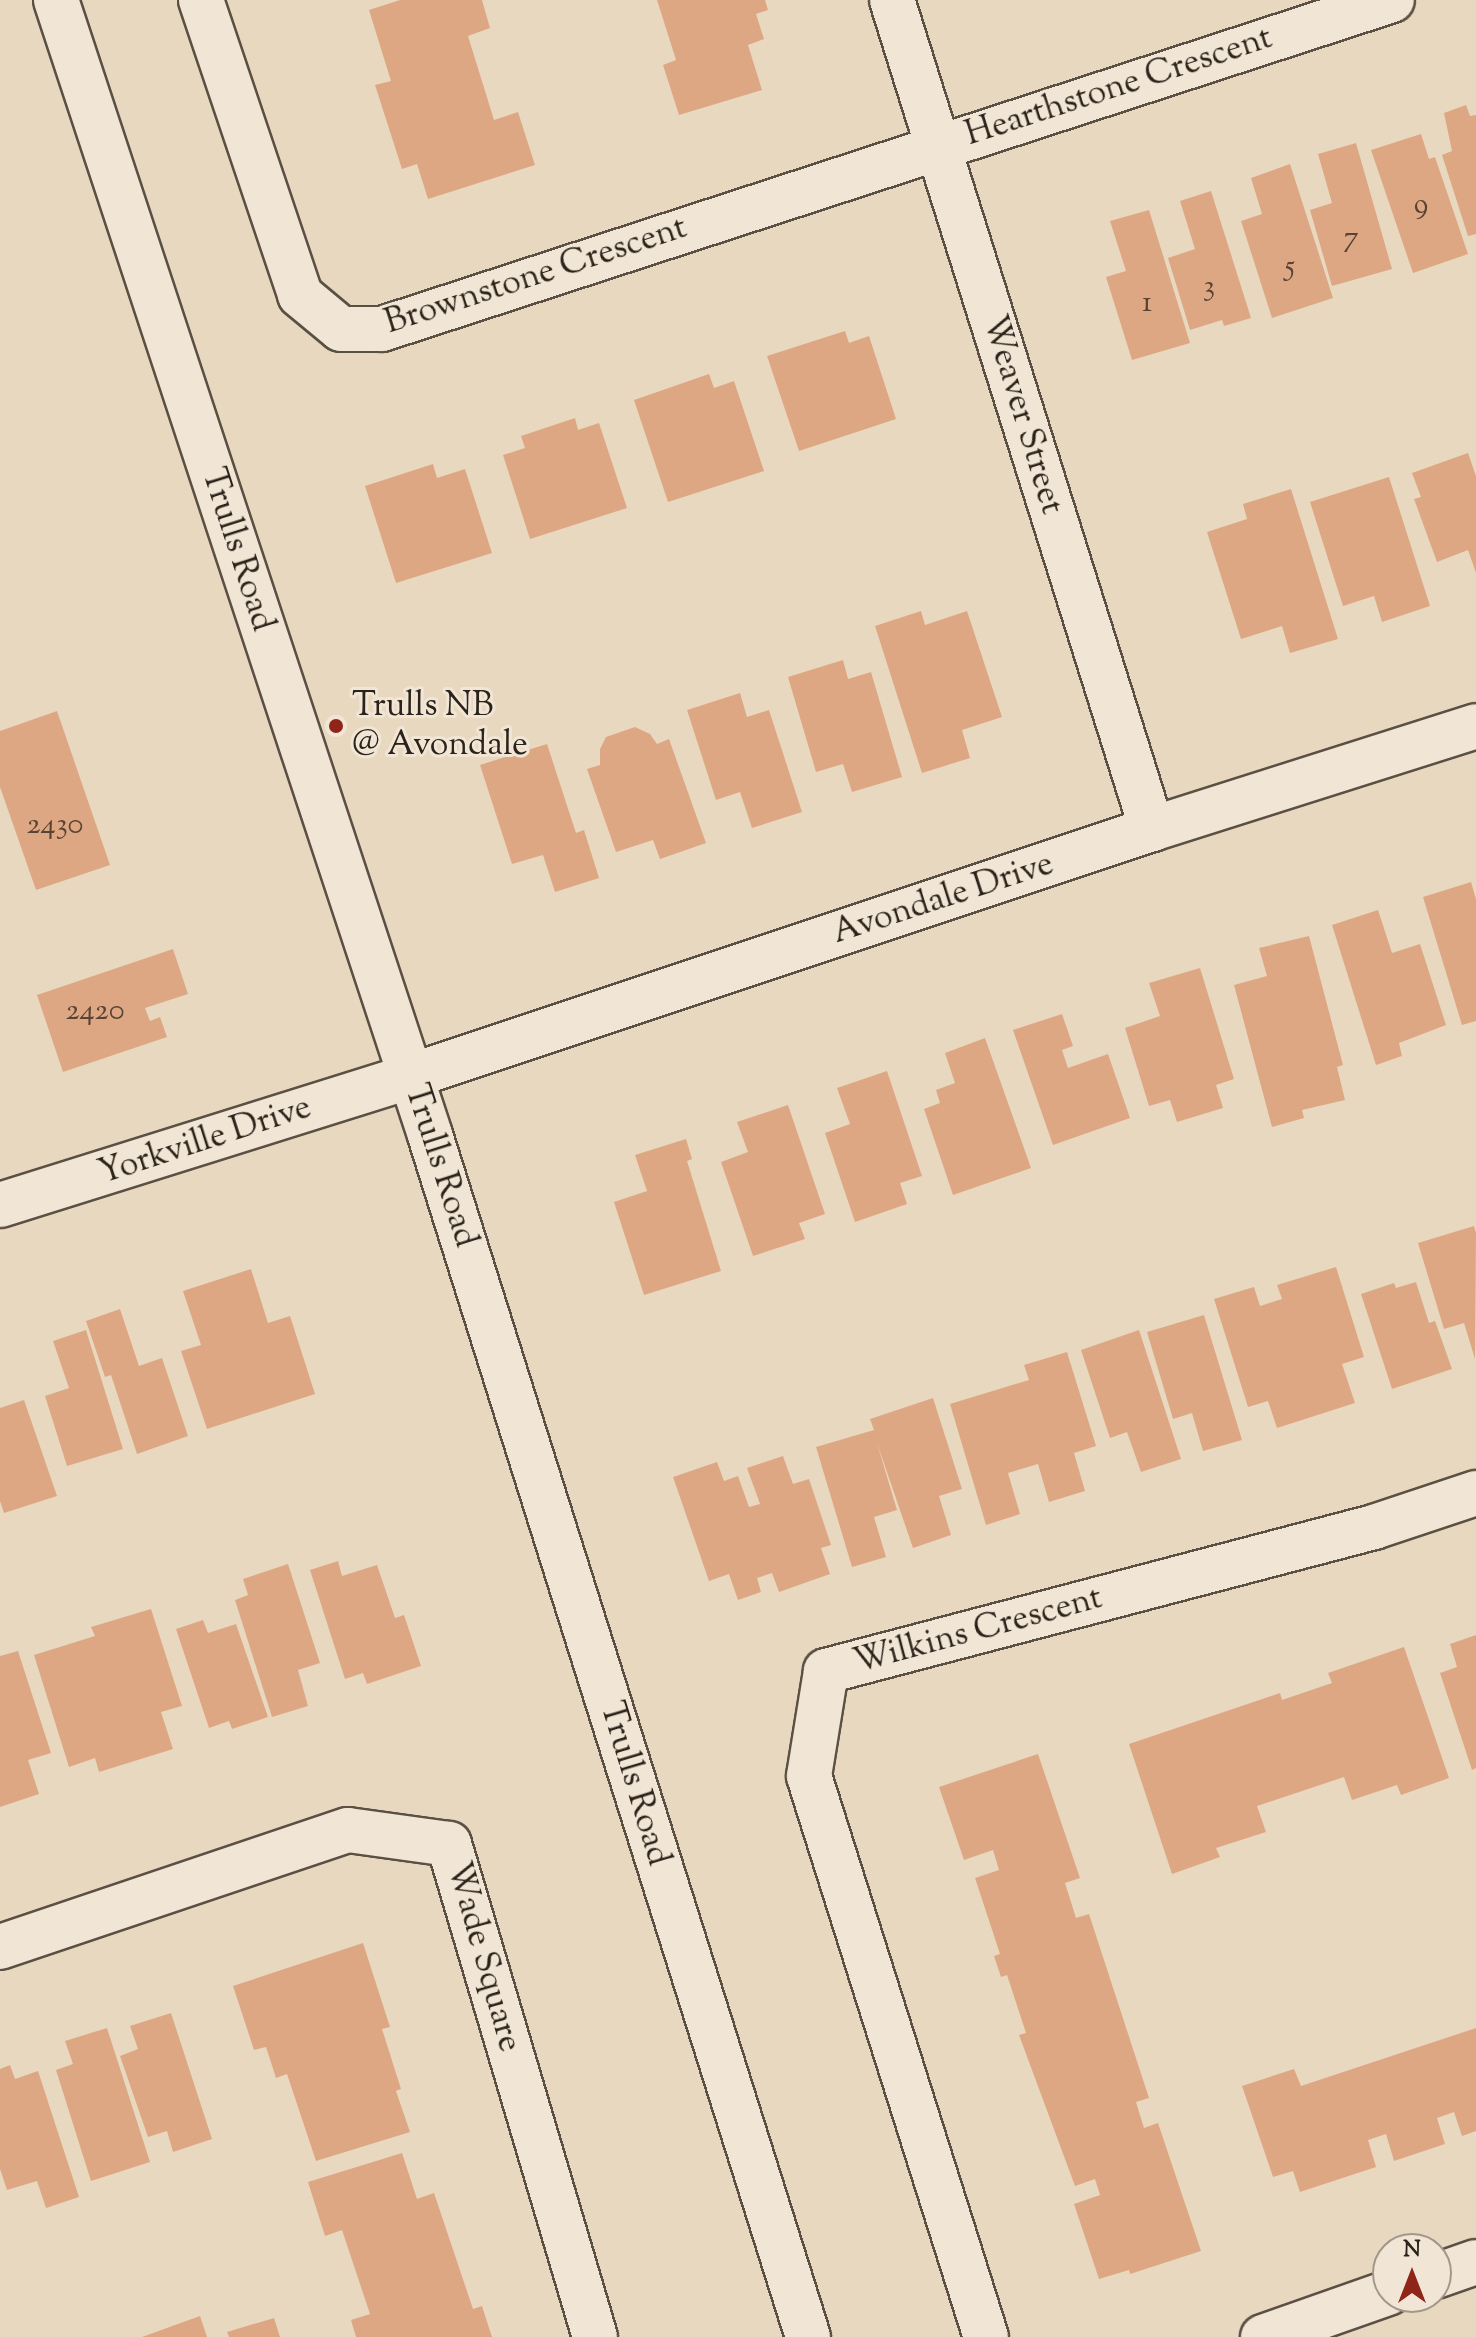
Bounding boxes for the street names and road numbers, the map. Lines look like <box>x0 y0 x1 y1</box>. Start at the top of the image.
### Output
street label: Hearthstone Crescent <box>960 18 1278 156</box>
street label: Brownstone Crescent <box>380 208 692 344</box>
street label: Weaver Street <box>972 311 1072 519</box>
street label: Trulls Road <box>191 463 283 637</box>
street label: Avondale Drive <box>827 844 1059 954</box>
street label: Trulls Road <box>394 1079 486 1253</box>
street label: Yorkville Drive <box>94 1087 316 1195</box>
street label: Wilkins Crescent <box>849 1578 1107 1684</box>
street label: Trulls Road <box>590 1697 678 1871</box>
street label: Wade Square <box>436 1858 530 2056</box>

